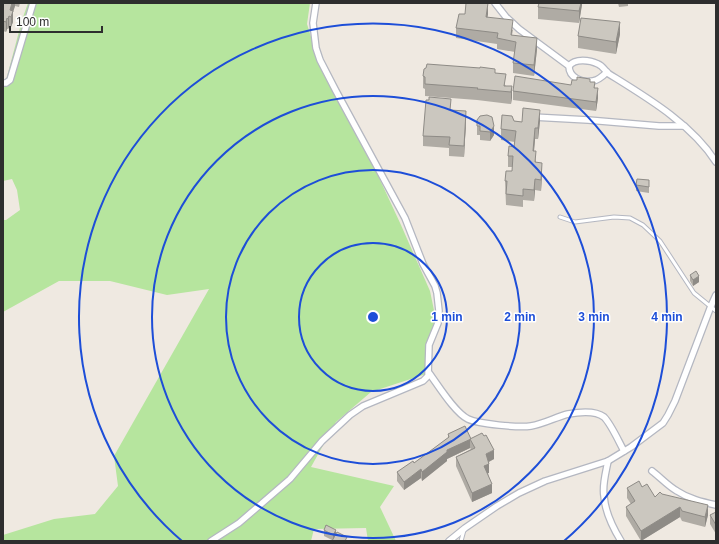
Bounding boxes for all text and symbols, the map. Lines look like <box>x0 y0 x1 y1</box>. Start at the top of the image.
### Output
scale bar <box>10 8 102 34</box>
text: 100 m <box>16 15 49 29</box>
centre of rings <box>366 310 380 324</box>
text: 1 min <box>431 310 463 324</box>
text: 2 min <box>504 310 536 324</box>
text: 3 min <box>578 310 610 324</box>
text: 4 min <box>651 310 683 324</box>

